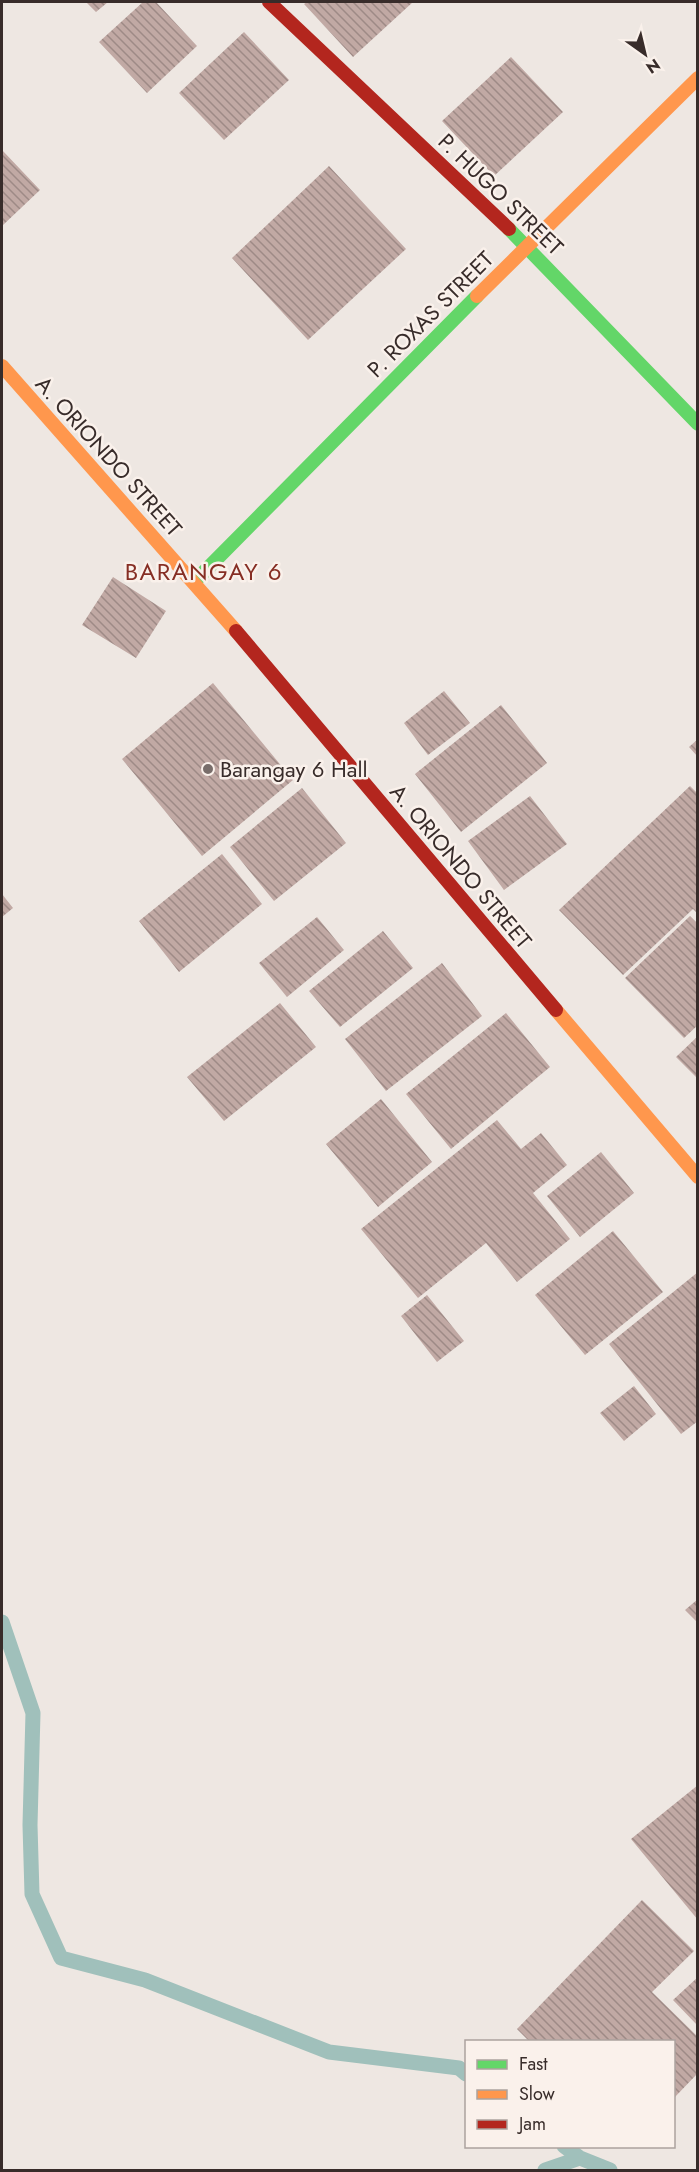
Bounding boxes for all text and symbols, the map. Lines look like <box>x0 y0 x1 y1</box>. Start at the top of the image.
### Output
north arrow <box>615 24 675 84</box>
text: N <box>641 53 665 79</box>
street label: P. HUGO STREET <box>431 126 571 263</box>
street label: P. ROXAS STREET <box>360 243 501 384</box>
street label: A. ORIONDO STREET <box>28 369 190 544</box>
district label: BARANGAY 6 <box>125 554 283 589</box>
place label: Barangay 6 Hall <box>220 753 368 785</box>
marker: Barangay 6 Hall <box>201 762 215 776</box>
street label: A. ORIONDO STREET <box>383 777 540 956</box>
legend <box>465 2040 675 2148</box>
text: Fast <box>519 2051 548 2077</box>
text: Slow <box>519 2081 556 2107</box>
text: Jam <box>517 2111 546 2137</box>

